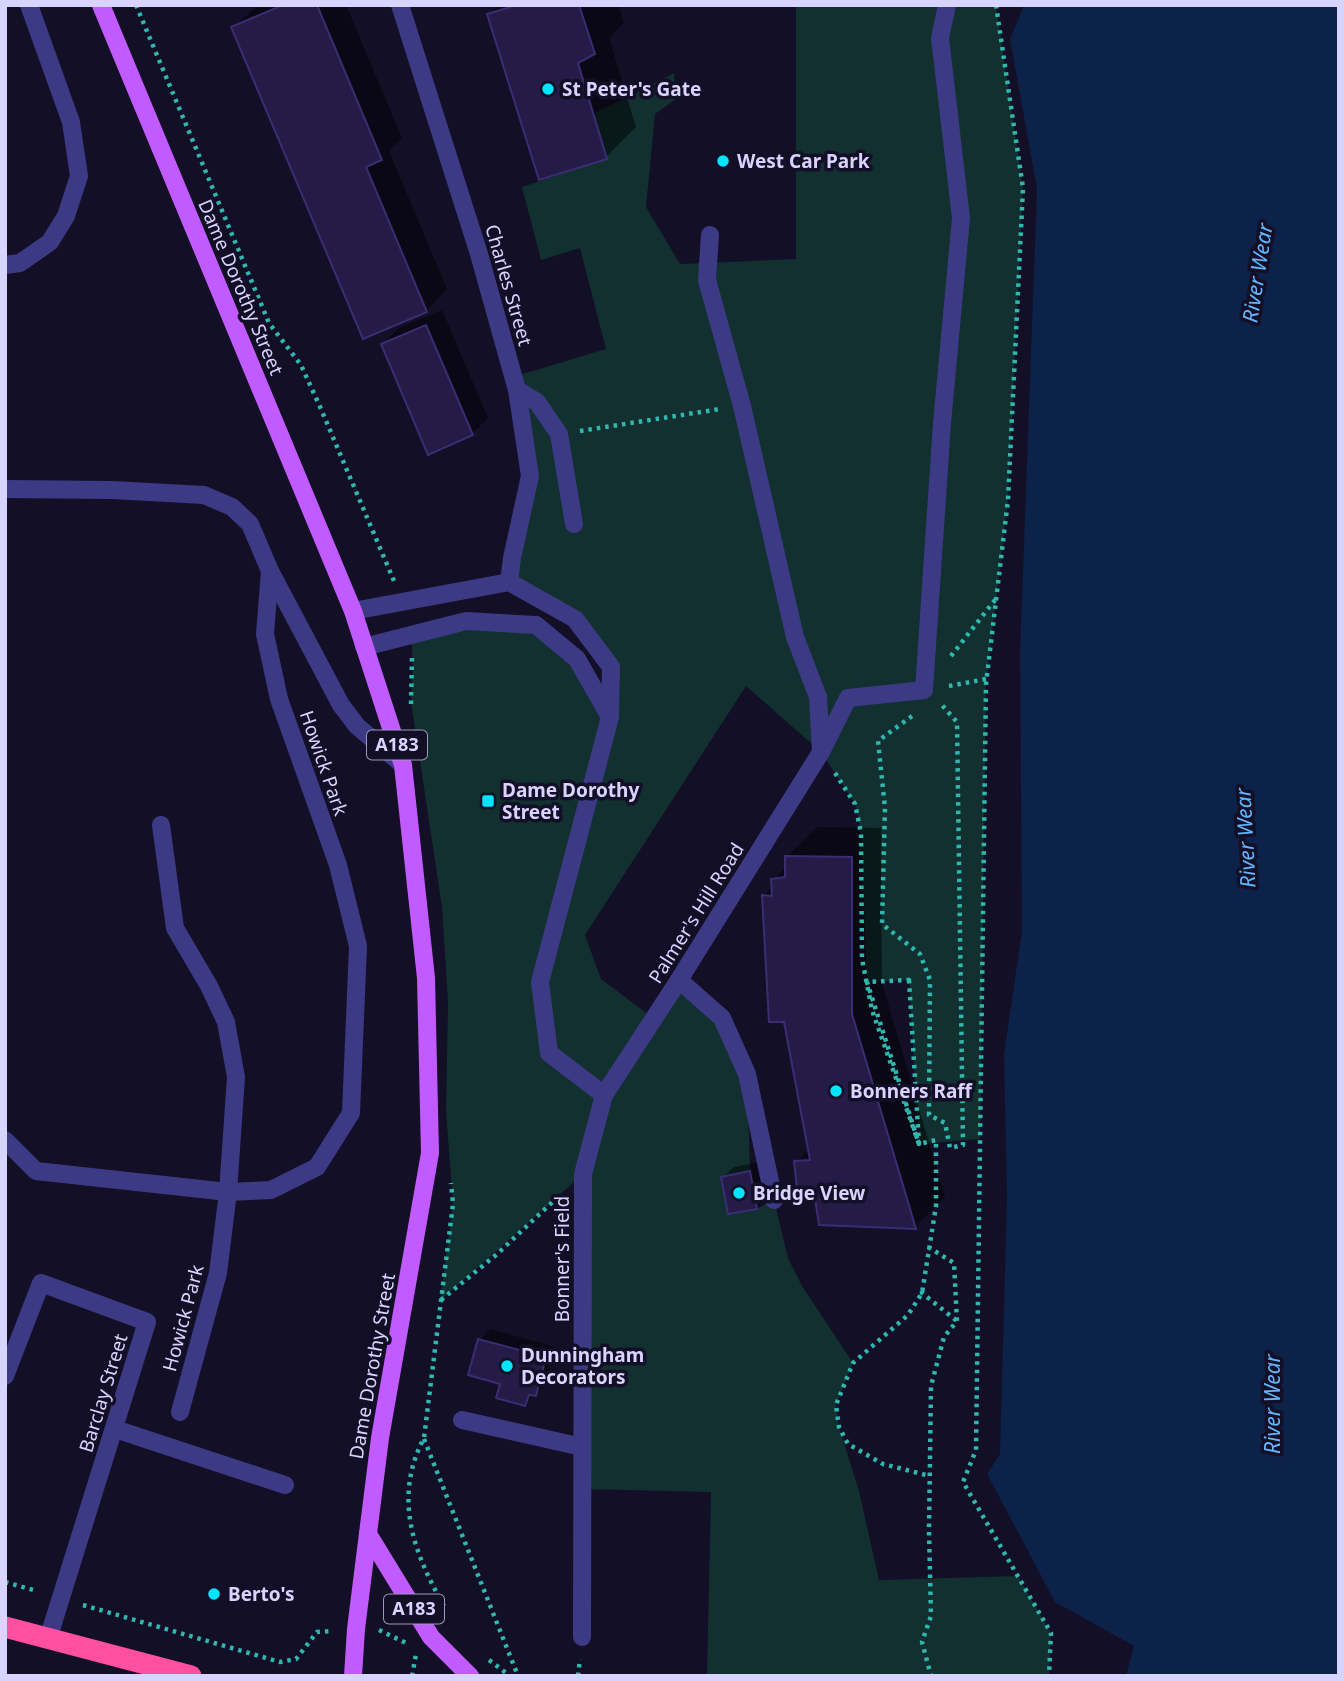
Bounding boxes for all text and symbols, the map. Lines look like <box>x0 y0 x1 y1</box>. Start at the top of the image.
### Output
place label: St Peter's Gate <box>562 76 701 102</box>
marker: St Peter's Gate <box>540 81 556 97</box>
place label: West Car Park <box>737 148 870 174</box>
marker: West Car Park <box>715 153 731 169</box>
street label: Dame Dorothy Street <box>192 195 290 379</box>
water label: River Wear <box>1235 220 1279 324</box>
street label: Charles Street <box>479 221 539 349</box>
street label: Howick Park <box>294 707 354 819</box>
road number: A183 <box>367 730 427 760</box>
place label: Dame Dorothy Street <box>502 777 639 825</box>
water label: River Wear <box>1228 786 1262 889</box>
marker: Dame Dorothy Street <box>480 793 496 809</box>
street label: Palmer's Hill Road <box>642 838 750 988</box>
place label: Bonners Raff <box>850 1078 973 1104</box>
marker: Bonners Raff <box>828 1083 844 1099</box>
place label: Bridge View <box>753 1180 866 1206</box>
marker: Bridge View <box>731 1185 747 1201</box>
street label: Bonner's Field <box>549 1196 575 1322</box>
street label: Howick Park <box>156 1262 210 1374</box>
street label: Dame Dorothy Street <box>343 1271 401 1461</box>
street label: Barclay Street <box>73 1330 133 1456</box>
place label: Dunningham Decorators <box>521 1342 644 1390</box>
water label: River Wear <box>1258 1352 1286 1454</box>
marker: Dunningham Decorators <box>499 1358 515 1374</box>
place label: Berto's <box>228 1581 294 1607</box>
marker: Berto's <box>206 1586 222 1602</box>
road number: A183 <box>384 1594 444 1624</box>

